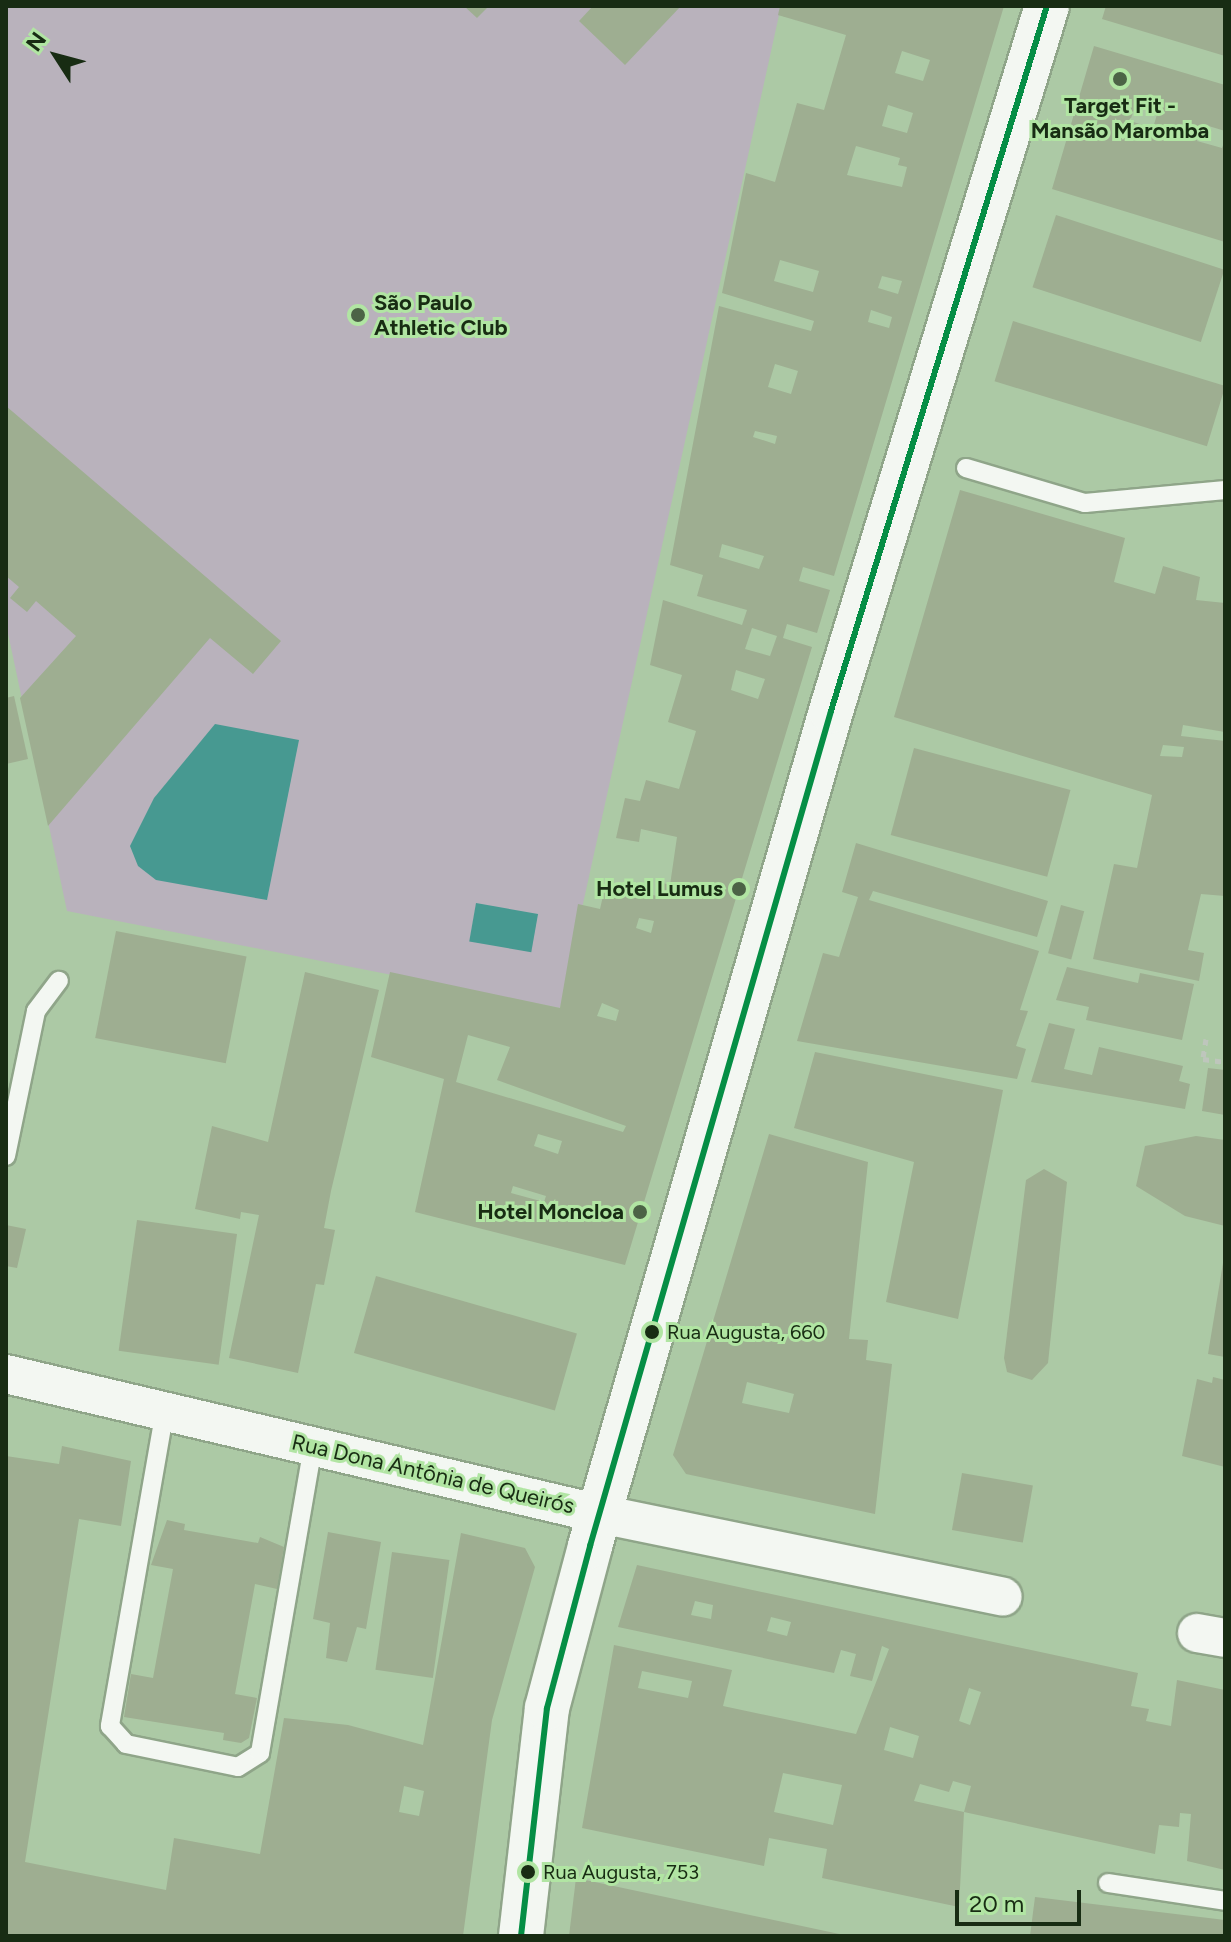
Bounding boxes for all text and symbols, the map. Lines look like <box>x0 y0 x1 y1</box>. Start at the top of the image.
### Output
north arrow <box>16 16 96 96</box>
text: N <box>20 27 52 56</box>
marker: Target Fit - Mansão Maromba <box>1111 70 1129 88</box>
place label: Target Fit - Mansão Maromba <box>1031 92 1209 144</box>
place label: São Paulo Athletic Club <box>374 289 508 340</box>
marker: São Paulo Athletic Club <box>349 306 367 324</box>
place label: Hotel Lumus <box>596 876 723 902</box>
marker: Hotel Lumus <box>730 880 748 898</box>
place label: Hotel Moncloa <box>477 1199 624 1225</box>
marker: Hotel Moncloa <box>631 1203 649 1221</box>
place label: Rua Augusta, 660 <box>667 1320 825 1344</box>
marker: Rua Augusta, 660 <box>644 1324 660 1340</box>
street label: Rua Dona Antônia de Queirós <box>289 1429 577 1519</box>
place label: Rua Augusta, 753 <box>543 1860 699 1884</box>
marker: Rua Augusta, 753 <box>520 1864 536 1880</box>
scale bar <box>959 1874 1085 1924</box>
text: 20 m <box>969 1889 1024 1918</box>

